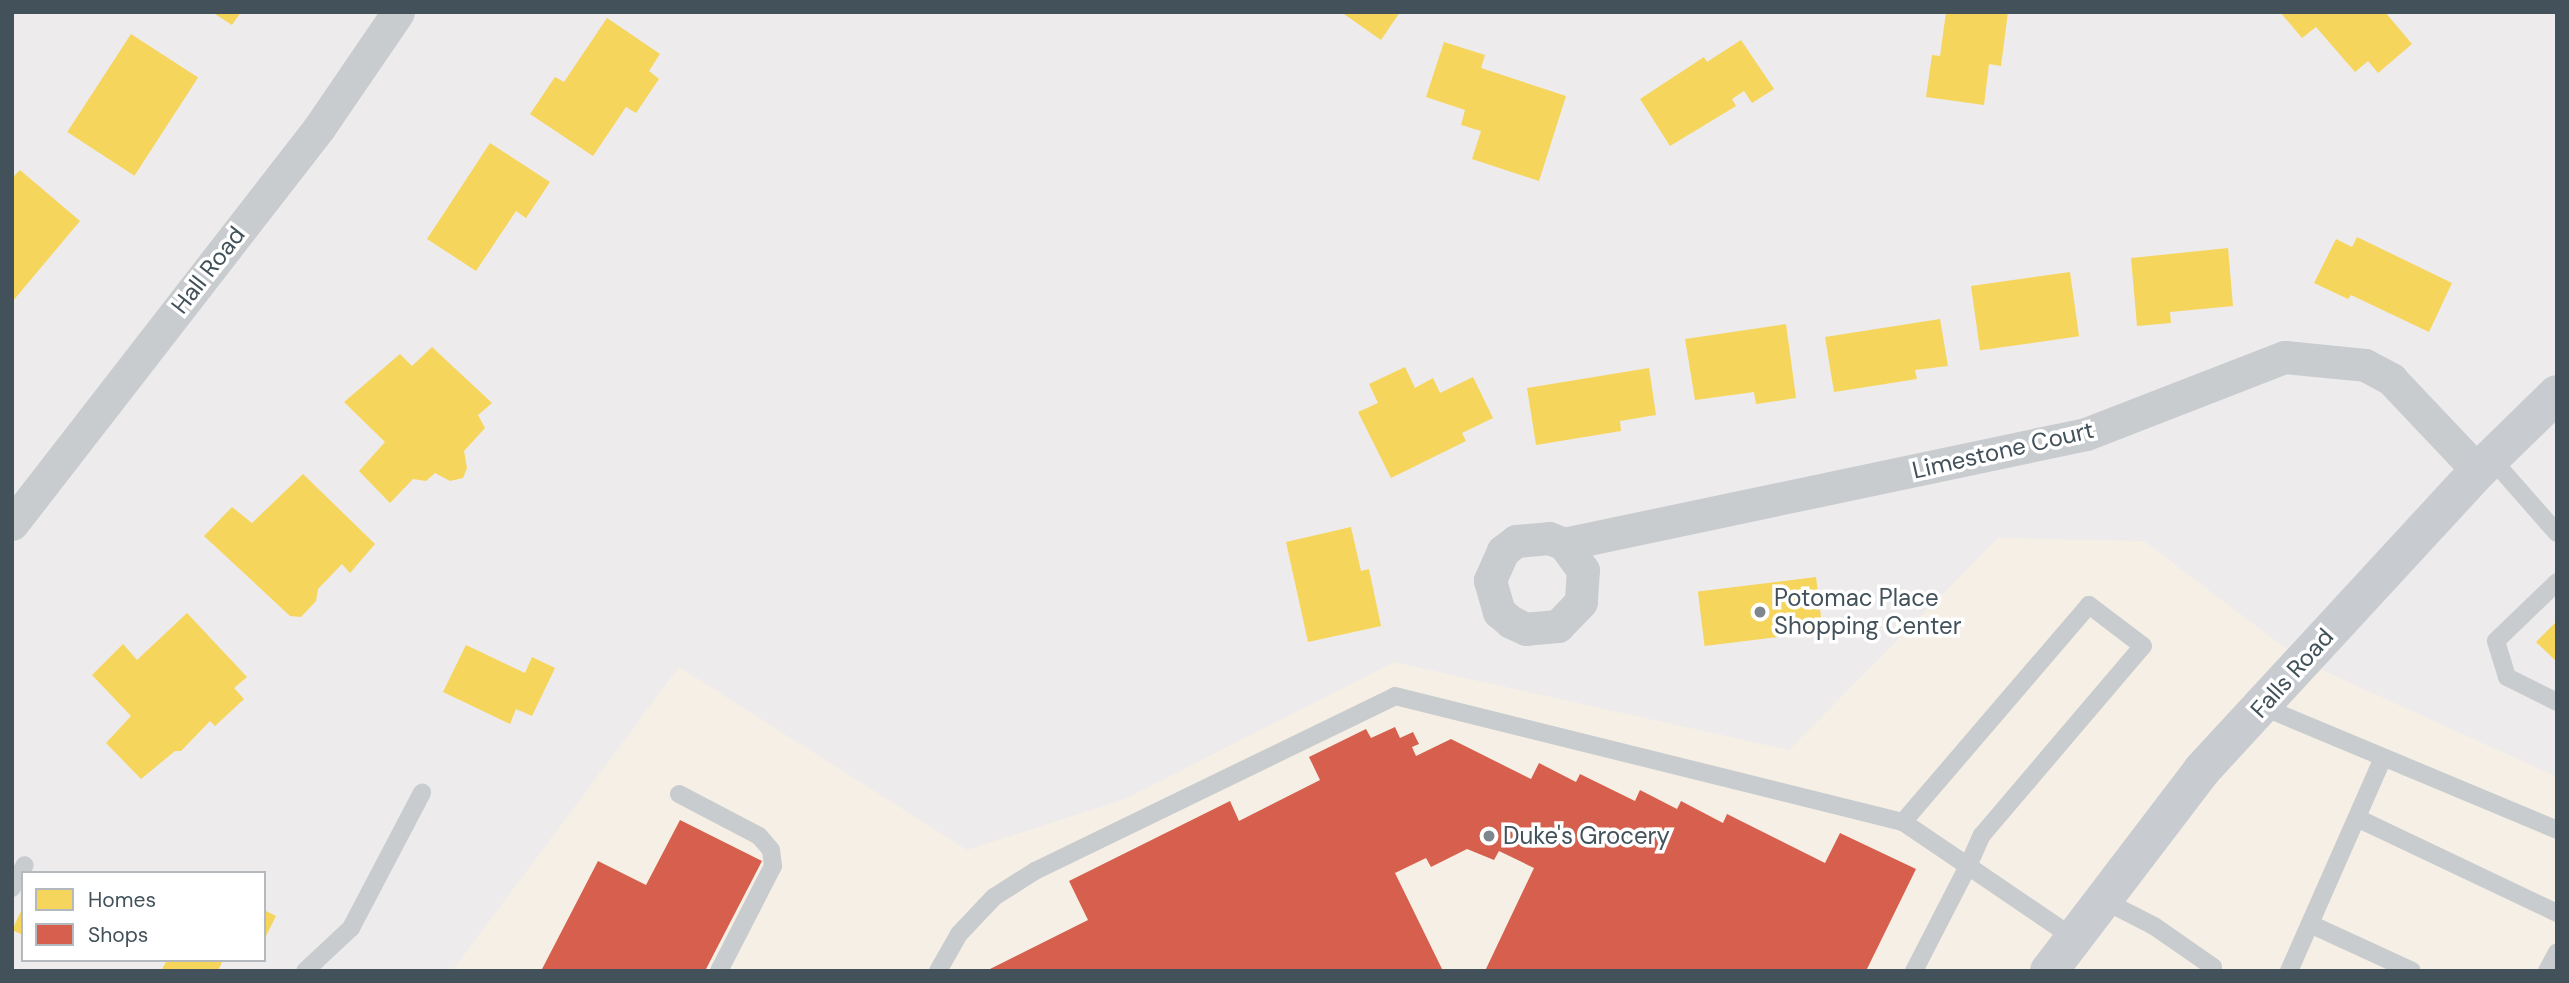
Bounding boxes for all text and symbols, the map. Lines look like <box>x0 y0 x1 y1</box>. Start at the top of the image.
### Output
street label: Hall Road <box>165 221 251 319</box>
street label: Limestone Court <box>1909 415 2097 485</box>
place label: Potomac Place Shopping Center <box>1774 584 1962 640</box>
marker: Potomac Place Shopping Center <box>1752 604 1768 620</box>
street label: Falls Road <box>2244 622 2340 724</box>
place label: Duke's Grocery <box>1503 822 1670 850</box>
marker: Duke's Grocery <box>1481 828 1497 844</box>
legend <box>21 871 266 962</box>
text: Homes <box>88 886 156 914</box>
text: Shops <box>88 921 148 949</box>

